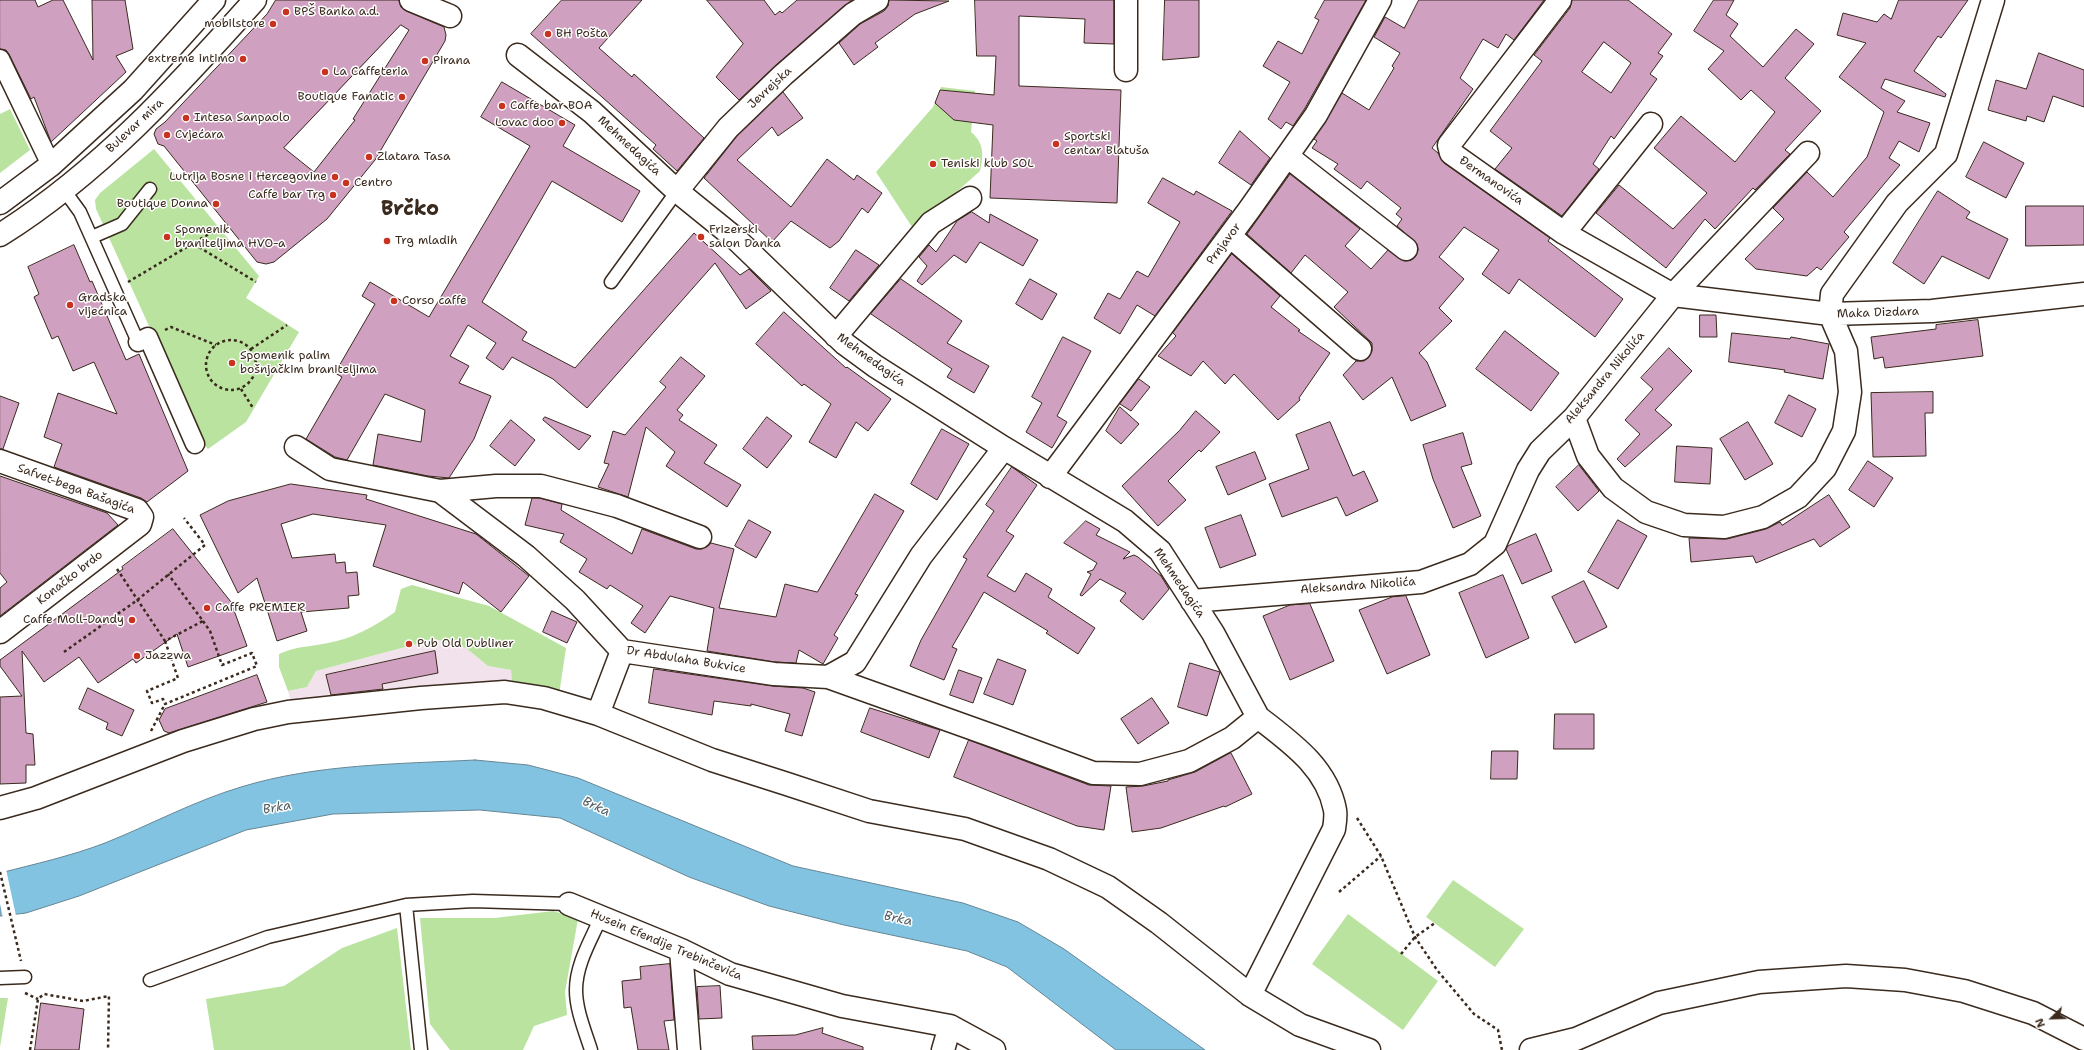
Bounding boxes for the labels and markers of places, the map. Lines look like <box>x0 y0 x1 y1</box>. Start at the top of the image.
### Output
place label: BPŠ Banka a.d. <box>294 5 379 19</box>
marker: BPŠ Banka a.d. <box>281 7 291 17</box>
place label: mobilstore <box>204 17 265 31</box>
marker: mobilstore <box>268 19 278 29</box>
place label: BH Pošta <box>556 27 608 41</box>
marker: BH Pošta <box>543 29 553 39</box>
place label: extreme intimo <box>148 52 235 66</box>
marker: extreme intimo <box>238 54 248 64</box>
place label: Pirana <box>433 54 470 68</box>
marker: Pirana <box>420 56 430 66</box>
place label: La Caffeteria <box>333 65 408 79</box>
marker: La Caffeteria <box>320 67 330 77</box>
place label: Boutique Fanatic <box>297 90 394 104</box>
marker: Boutique Fanatic <box>397 92 407 102</box>
place label: Caffe bar BOA <box>510 99 592 113</box>
marker: Caffe bar BOA <box>497 101 507 111</box>
place label: Intesa Sanpaolo <box>194 111 290 125</box>
marker: Intesa Sanpaolo <box>181 113 191 123</box>
place label: Lovac doo <box>495 116 554 130</box>
marker: Lovac doo <box>557 118 567 128</box>
place label: Cvjećara <box>175 128 224 142</box>
marker: Cvjećara <box>162 130 172 140</box>
place label: Sportski centar Blatuša <box>1064 130 1149 158</box>
marker: Sportski centar Blatuša <box>1051 139 1061 149</box>
place label: Zlatara Tasa <box>377 150 450 164</box>
marker: Zlatara Tasa <box>364 152 374 162</box>
place label: Teniski klub SOL <box>941 157 1034 171</box>
marker: Teniski klub SOL <box>928 159 938 169</box>
place label: Lutrija Bosne i Hercegovine <box>169 170 327 184</box>
marker: Lutrija Bosne i Hercegovine <box>330 172 340 182</box>
place label: Centro <box>354 176 392 190</box>
marker: Centro <box>341 178 351 188</box>
place label: Caffe bar Trg <box>248 188 325 202</box>
marker: Caffe bar Trg <box>328 190 338 200</box>
place label: Boutique Donna <box>117 197 208 211</box>
marker: Boutique Donna <box>211 199 221 209</box>
place label: Spomenik braniteljima HVO-a <box>175 223 286 251</box>
place label: Frizerski salon Danka <box>709 223 781 251</box>
marker: Spomenik braniteljima HVO-a <box>162 232 172 242</box>
marker: Frizerski salon Danka <box>696 232 706 242</box>
place label: Trg mladih <box>395 234 457 248</box>
marker: Trg mladih <box>382 236 392 246</box>
place label: Gradska vijećnica <box>78 291 127 319</box>
place label: Corso caffe <box>402 294 467 308</box>
marker: Corso caffe <box>389 296 399 306</box>
marker: Gradska vijećnica <box>65 300 75 310</box>
place label: Spomenik palim bošnjačkim braniteljima <box>240 349 377 377</box>
marker: Spomenik palim bošnjačkim braniteljima <box>227 358 237 368</box>
place label: Caffe PREMIER <box>215 601 305 615</box>
marker: Caffe PREMIER <box>202 603 212 613</box>
place label: Caffe Moll-Dandy <box>23 613 124 627</box>
marker: Caffe Moll-Dandy <box>127 615 137 625</box>
place label: Pub Old Dubliner <box>417 637 514 651</box>
marker: Pub Old Dubliner <box>404 639 414 649</box>
place label: Jazzwa <box>145 649 191 663</box>
marker: Jazzwa <box>132 651 142 661</box>

